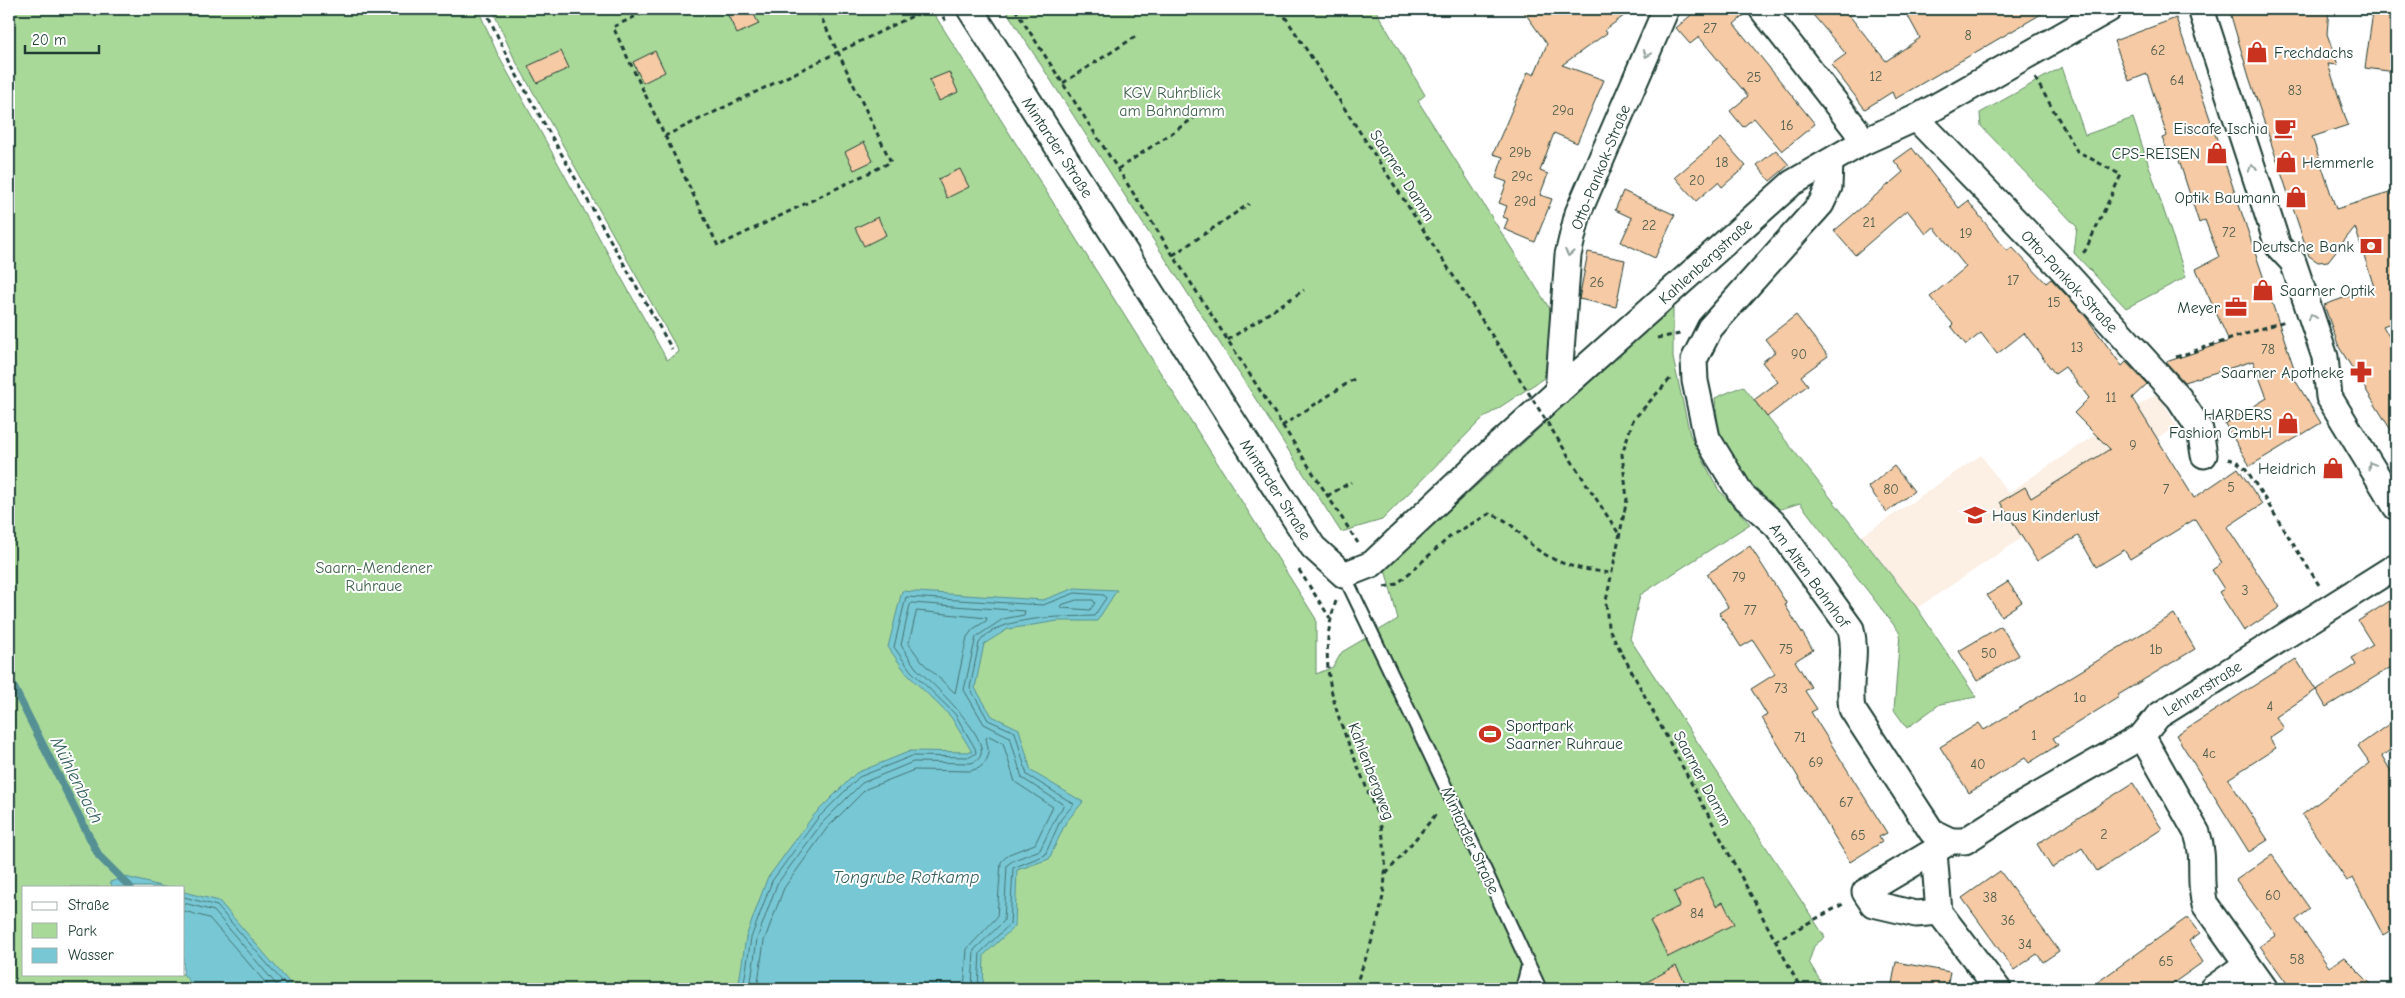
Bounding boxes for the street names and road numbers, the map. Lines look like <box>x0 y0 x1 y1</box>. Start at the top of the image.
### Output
street label: Mintarder Straße <box>1018 94 1096 201</box>
street label: Otto-Pankok-Straße <box>1568 102 1634 233</box>
street label: Saarner Damm <box>1366 127 1438 224</box>
street label: Kahlenbergstraße <box>1655 215 1756 308</box>
street label: Otto-Pankok-Straße <box>2017 227 2121 337</box>
street label: Mintarder Straße <box>1236 436 1314 543</box>
street label: Am Alten Bahnhof <box>1765 520 1854 632</box>
street label: Lehnerstraße <box>2160 657 2245 720</box>
street label: Kahlenbergweg <box>1344 720 1398 823</box>
street label: Saarner Damm <box>1670 728 1735 829</box>
street label: Mintarder Straße <box>1437 784 1503 897</box>

